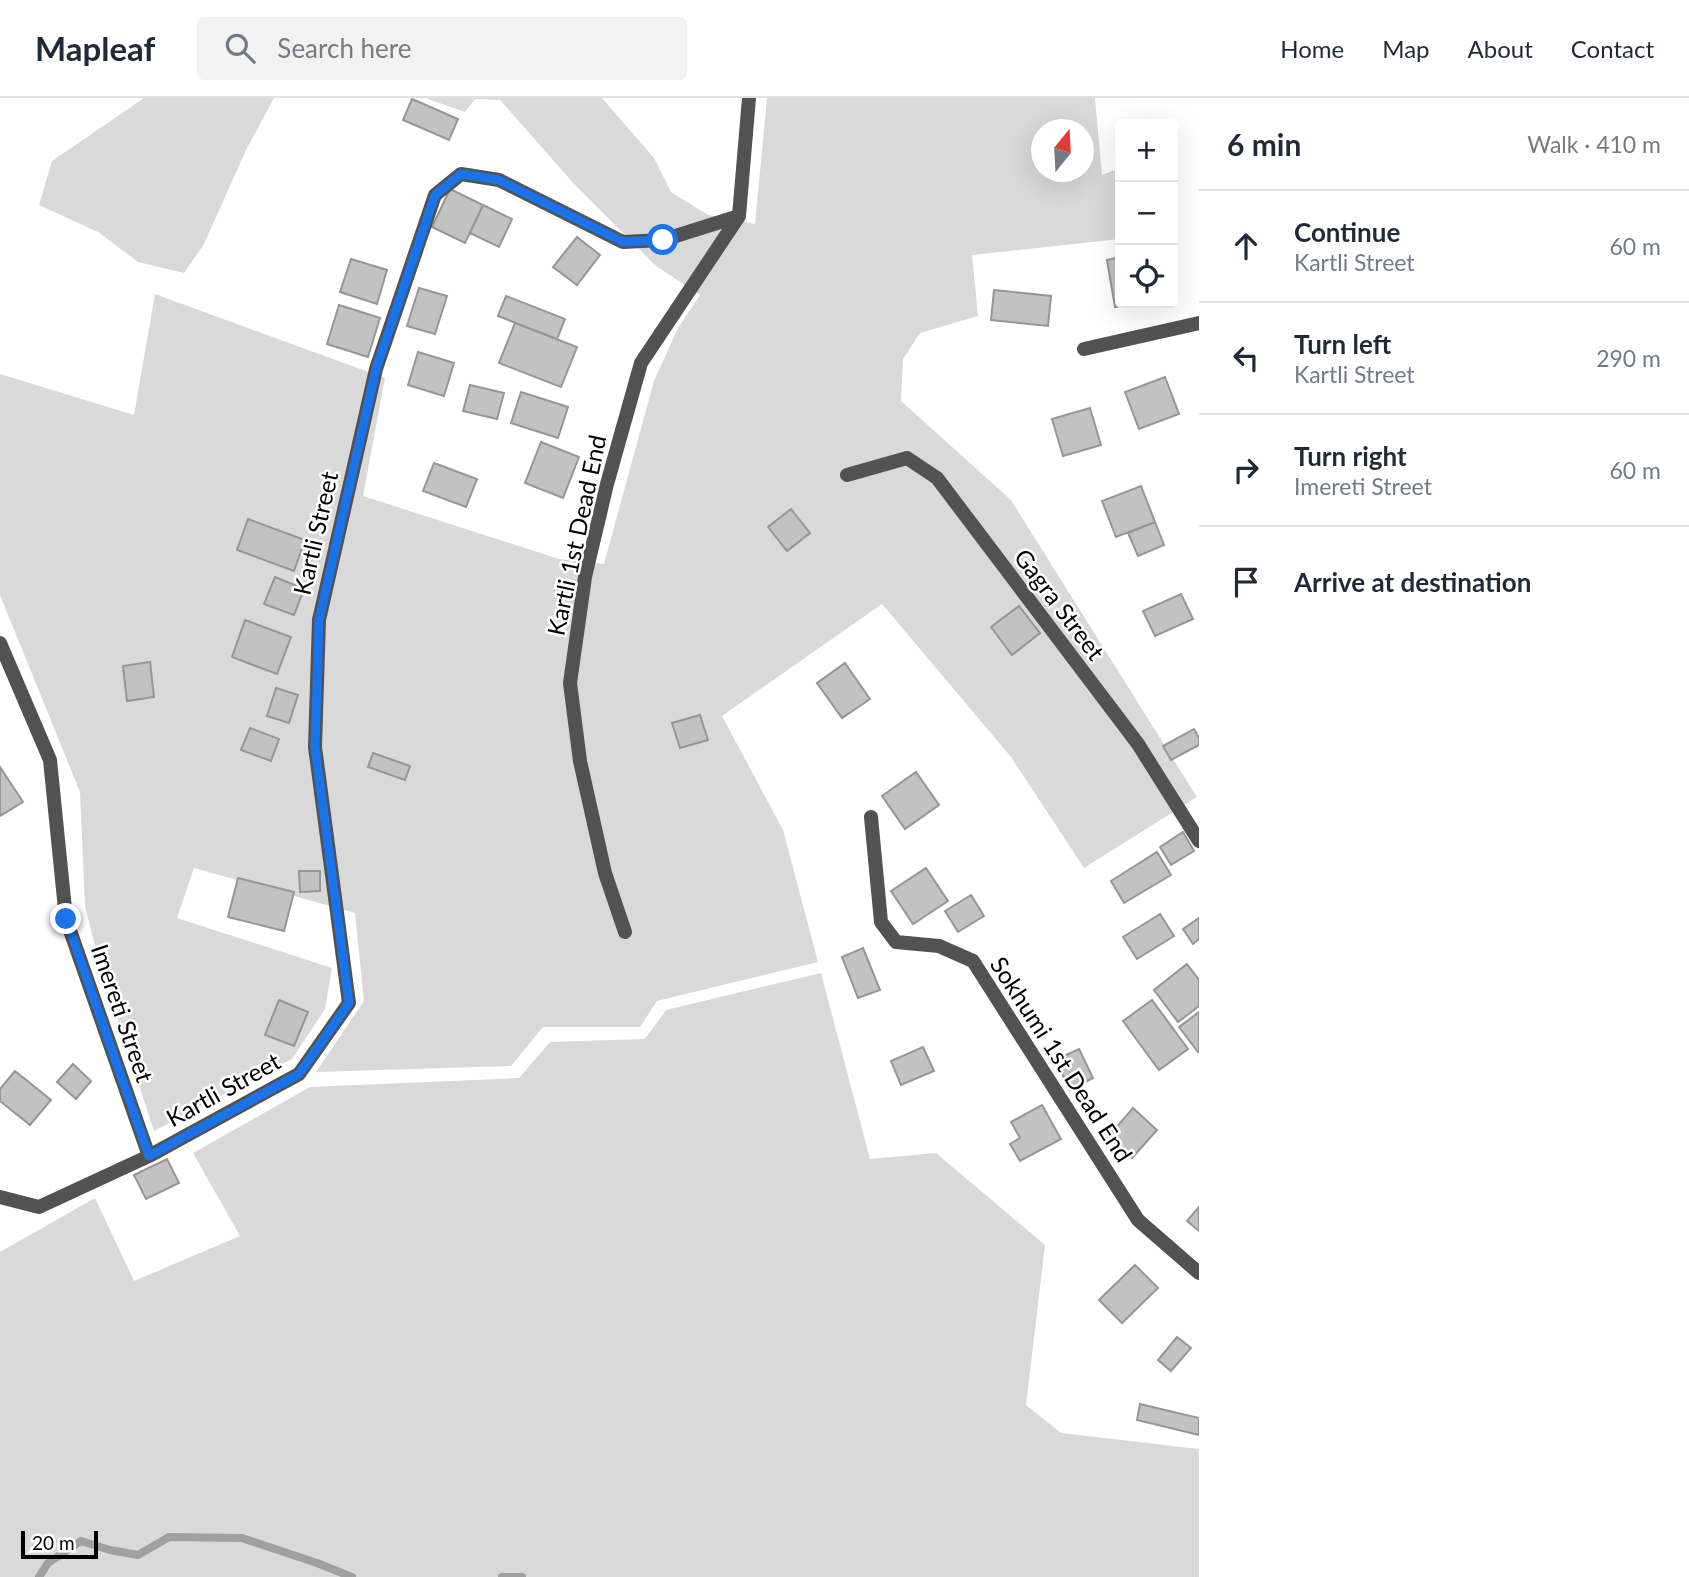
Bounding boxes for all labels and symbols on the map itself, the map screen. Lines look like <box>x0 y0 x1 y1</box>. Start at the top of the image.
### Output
north arrow <box>1031 119 1094 182</box>
route start <box>647 224 678 255</box>
street label: Kartli 1st Dead End <box>541 432 611 638</box>
street label: Kartli Street <box>287 468 343 598</box>
street label: Gagra Street <box>1009 543 1111 666</box>
route end <box>50 903 81 934</box>
street label: Imereti Street <box>86 940 160 1086</box>
street label: Sokhumi 1st Dead End <box>985 951 1139 1167</box>
street label: Kartli Street <box>161 1046 285 1132</box>
scale bar <box>21 1528 98 1560</box>

